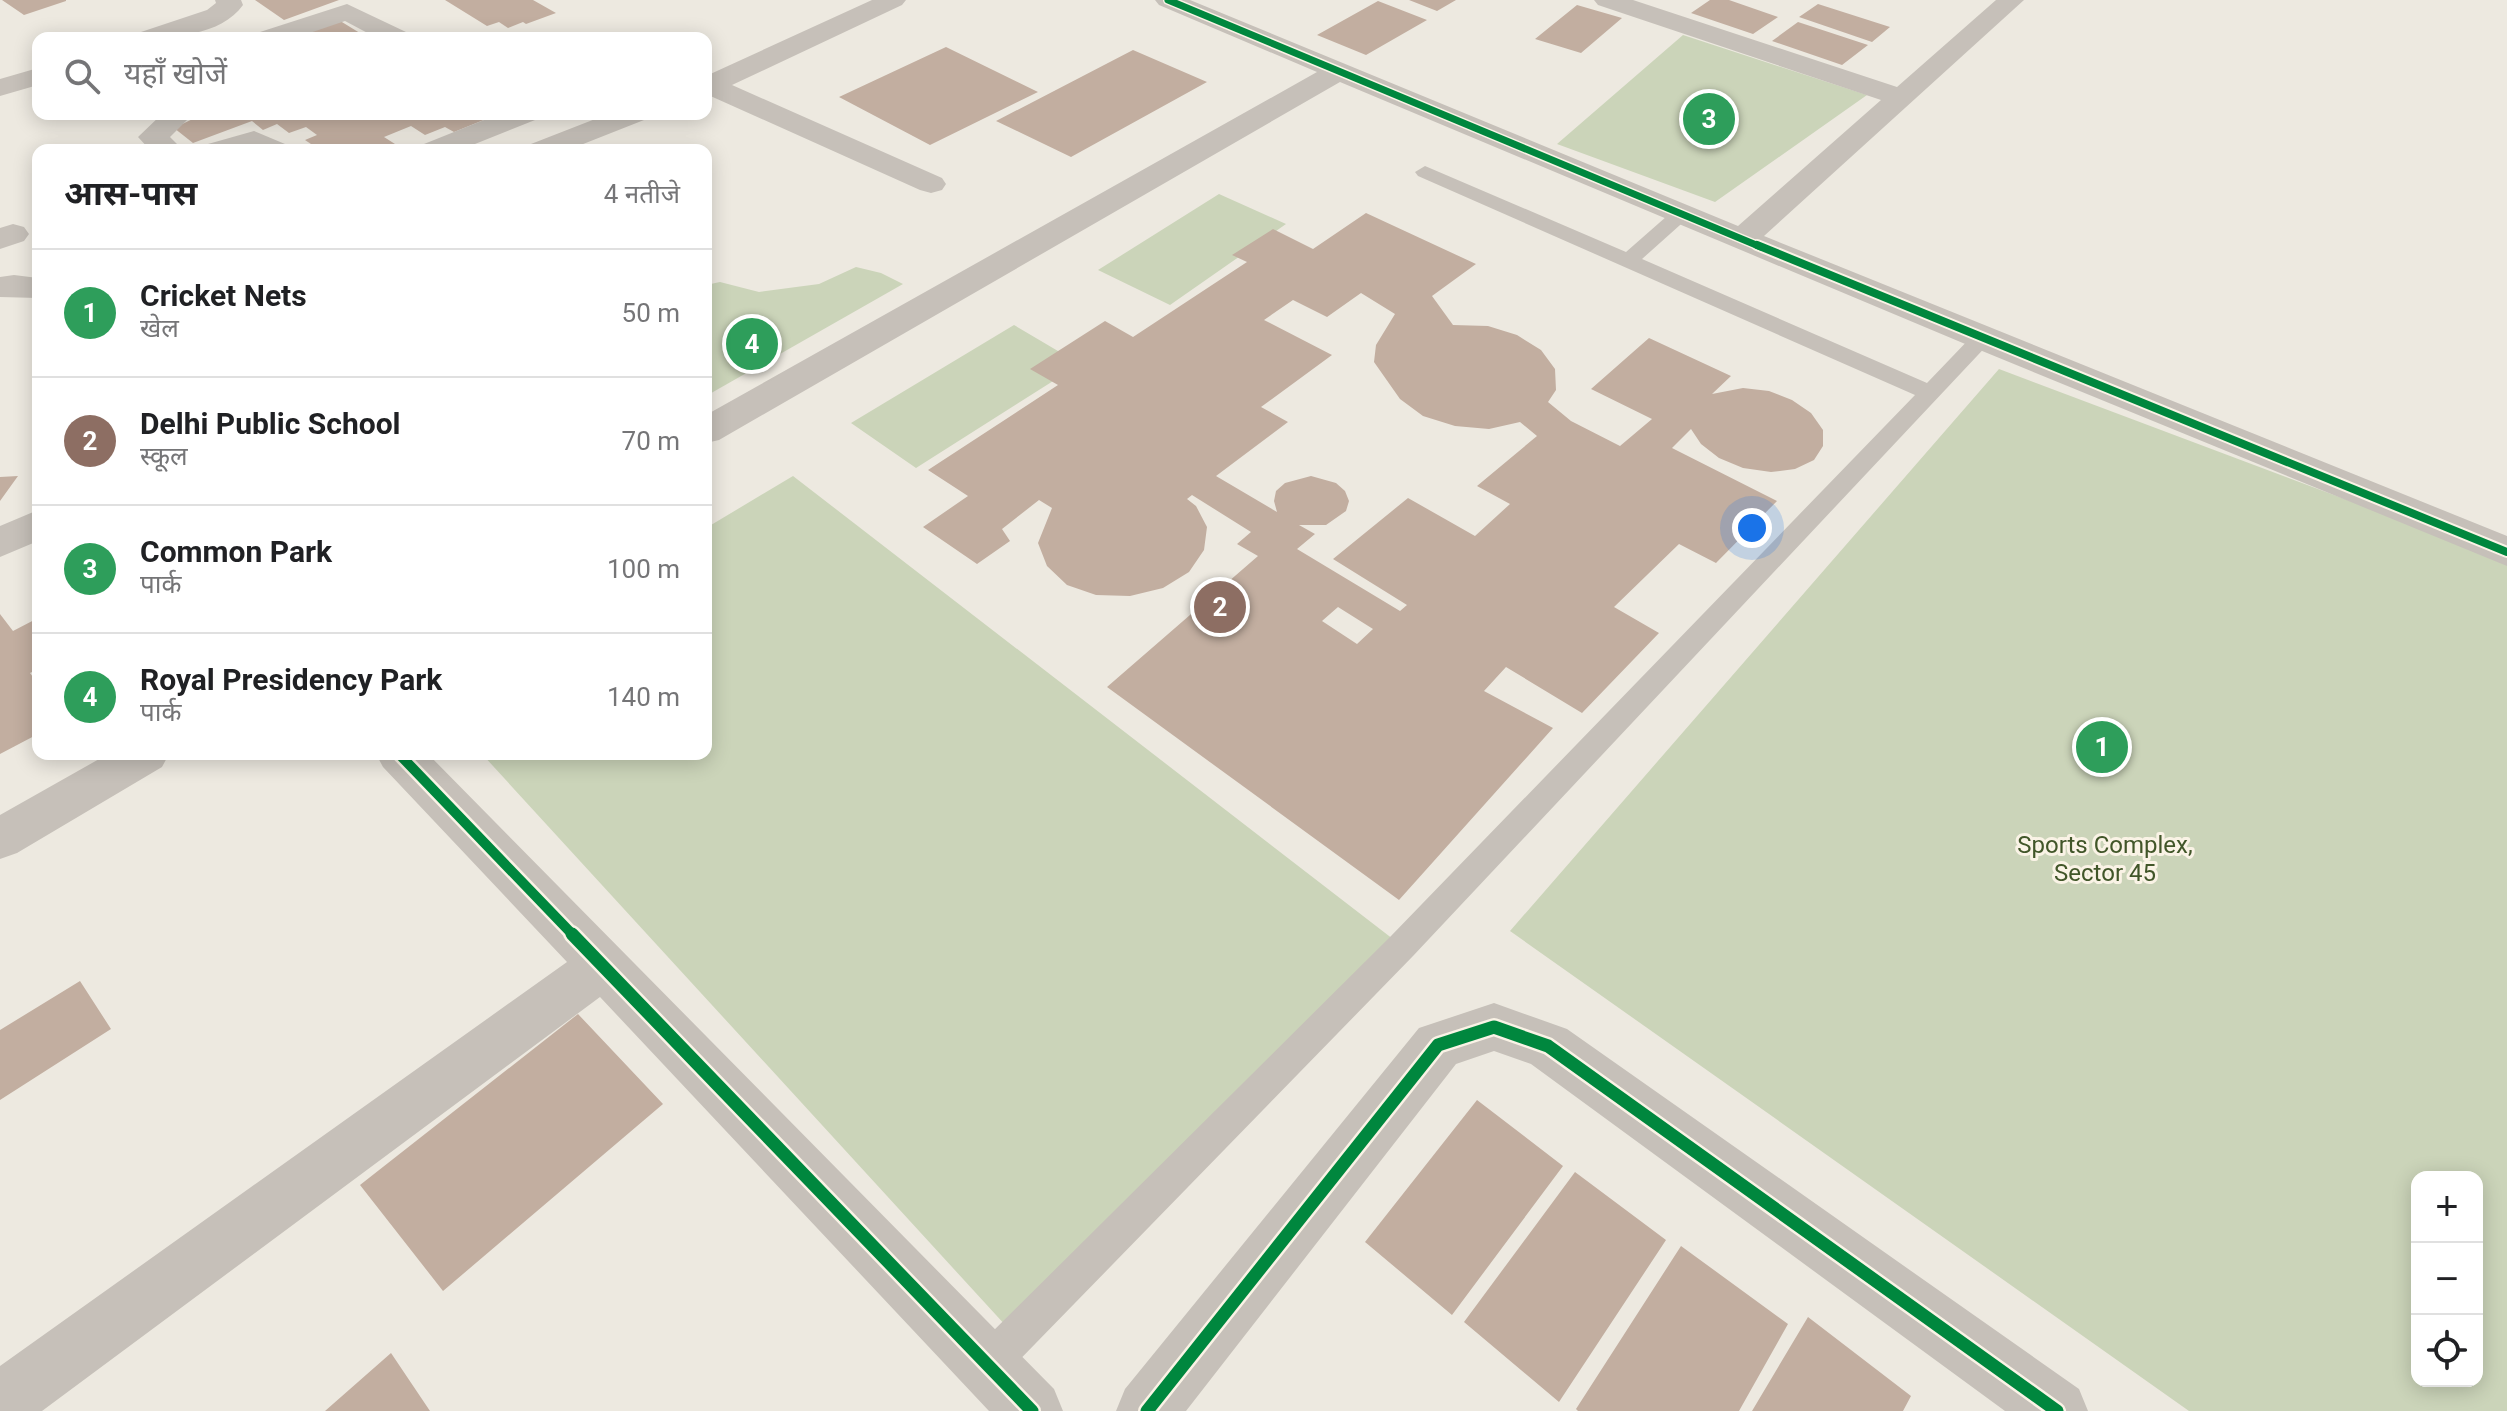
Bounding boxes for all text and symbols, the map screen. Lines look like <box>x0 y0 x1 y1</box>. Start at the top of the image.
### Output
search box <box>32 32 712 120</box>
icon: search <box>60 54 104 98</box>
text: यहाँ खोजें <box>124 56 227 91</box>
pin: 3 <box>1683 89 1735 149</box>
text: आस-पास <box>64 173 197 213</box>
text: 4 नतीजे <box>604 179 680 209</box>
text: Cricket Nets <box>140 278 307 313</box>
text: 1 <box>83 298 97 328</box>
text: 50 m <box>622 298 680 328</box>
text: खेल <box>140 313 179 343</box>
pin: 4 <box>726 314 778 374</box>
text: Delhi Public School <box>140 406 401 441</box>
text: 2 <box>83 426 97 456</box>
text: 70 m <box>622 426 680 456</box>
text: स्कूल <box>140 441 188 471</box>
your location <box>1732 508 1772 548</box>
text: Common Park <box>140 534 332 569</box>
text: 3 <box>83 554 97 584</box>
text: 100 m <box>607 554 680 584</box>
text: पार्क <box>140 569 181 599</box>
pin: 2 <box>1194 577 1246 637</box>
text: Royal Presidency Park <box>140 662 442 697</box>
text: 4 <box>83 682 97 712</box>
text: 140 m <box>607 682 680 712</box>
text: पार्क <box>140 697 181 727</box>
pin: 1 <box>2076 717 2128 777</box>
park label: Sports Complex, Sector 45 <box>2017 831 2193 887</box>
map controls <box>2411 1171 2483 1387</box>
button: + <box>2411 1171 2483 1243</box>
button: − <box>2411 1243 2483 1315</box>
button: locate <box>2411 1315 2483 1387</box>

